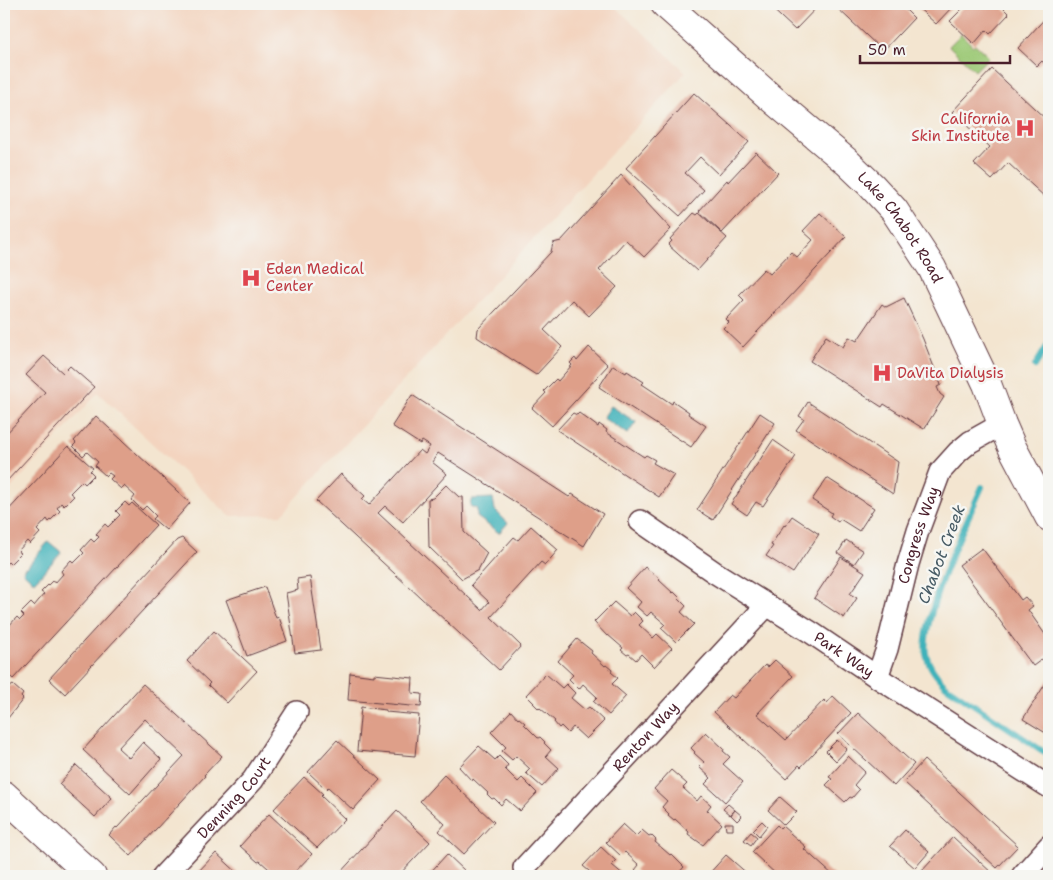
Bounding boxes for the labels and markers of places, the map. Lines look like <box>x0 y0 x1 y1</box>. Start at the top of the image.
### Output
place label: California Skin Institute <box>911 109 1011 146</box>
hospital icon: California Skin Institute <box>1014 117 1036 139</box>
place label: Eden Medical Center <box>266 259 365 296</box>
hospital icon: Eden Medical Center <box>240 267 262 289</box>
hospital icon: DaVita Dialysis <box>871 362 893 384</box>
place label: DaVita Dialysis <box>897 363 1004 383</box>

